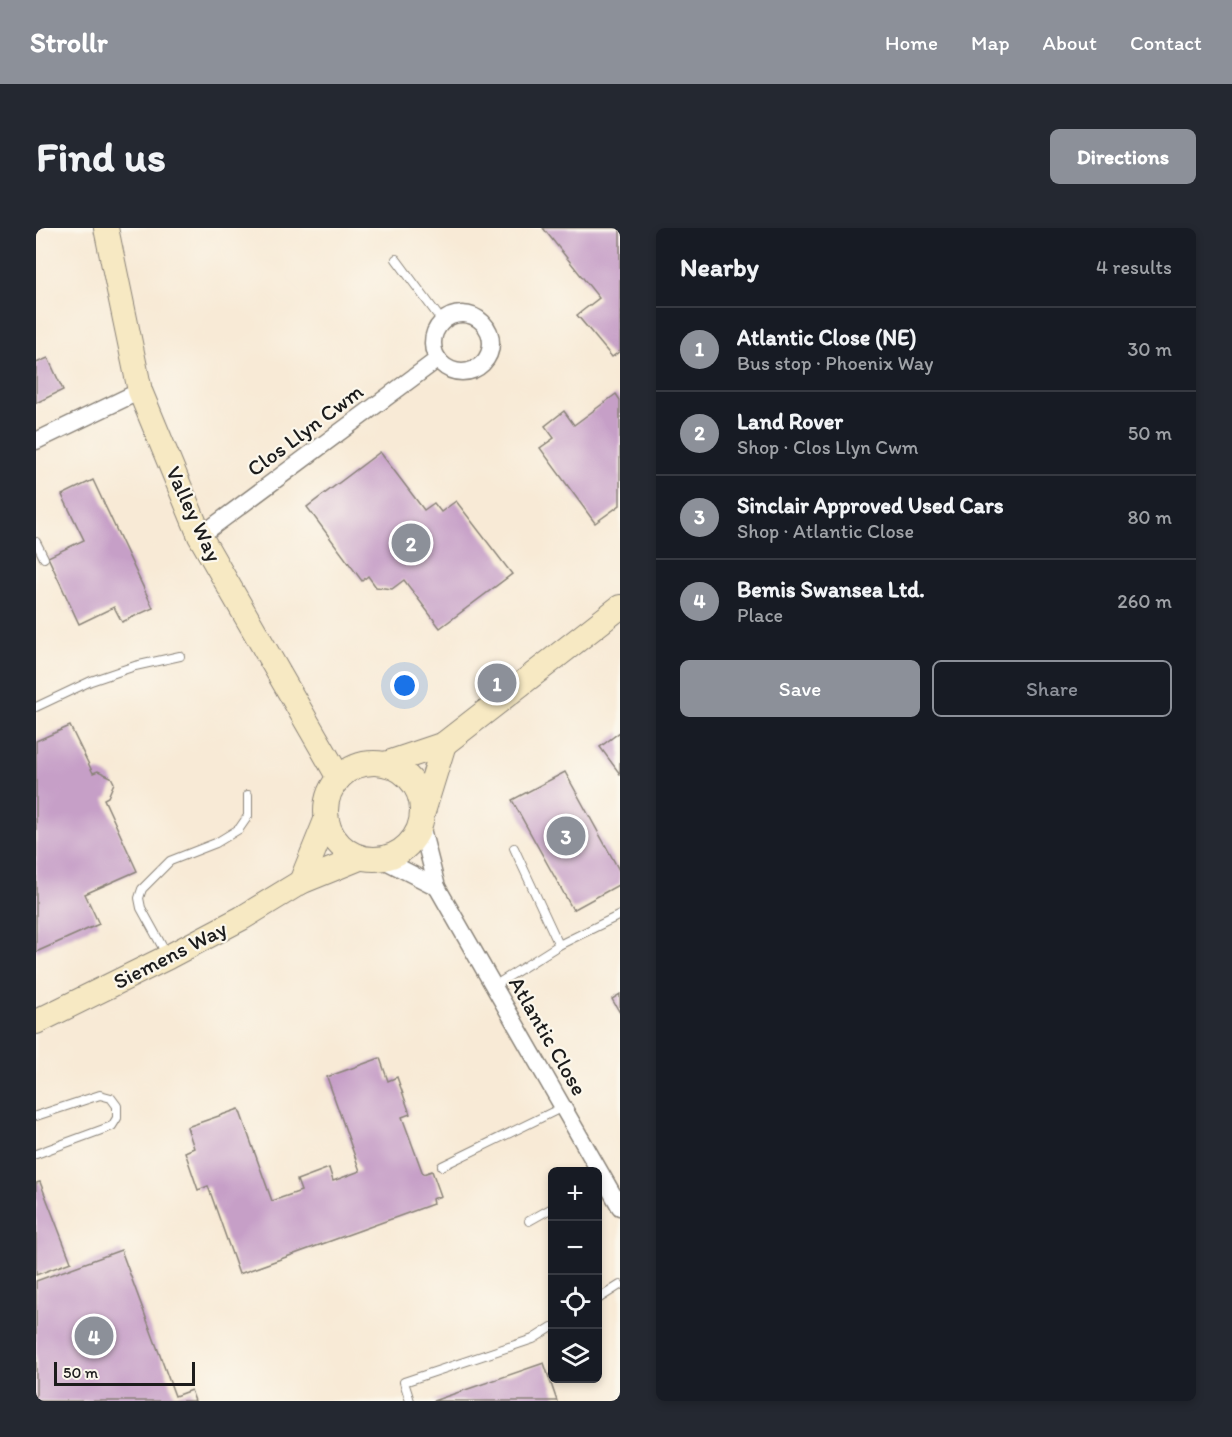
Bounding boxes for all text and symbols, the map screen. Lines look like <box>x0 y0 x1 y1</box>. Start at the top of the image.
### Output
text: Strollr <box>30 25 108 59</box>
text: Home <box>885 30 938 55</box>
text: Map <box>971 30 1010 55</box>
text: About <box>1043 30 1097 55</box>
text: Contact <box>1130 30 1202 55</box>
button: Directions <box>1050 129 1196 184</box>
text: Find us <box>36 131 166 182</box>
text: Nearby <box>680 251 759 283</box>
text: 4 results <box>1096 255 1172 279</box>
text: Atlantic Close (NE) <box>737 324 917 351</box>
text: 1 <box>695 337 704 361</box>
text: 30 m <box>1127 337 1172 361</box>
text: Bus stop · Phoenix Way <box>737 351 933 375</box>
street label: Clos Llyn Cwm <box>242 377 369 482</box>
text: Land Rover <box>737 408 843 435</box>
text: 2 <box>694 421 705 445</box>
text: 50 m <box>1128 421 1172 445</box>
text: Shop · Clos Llyn Cwm <box>737 435 919 459</box>
street label: Valley Way <box>160 462 228 567</box>
text: Sinclair Approved Used Cars <box>737 492 1004 519</box>
text: 3 <box>694 505 705 529</box>
text: 80 m <box>1127 505 1172 529</box>
text: Shop · Atlantic Close <box>737 519 914 543</box>
pin: 2 <box>392 520 430 566</box>
text: Bemis Swansea Ltd. <box>737 576 925 603</box>
text: 4 <box>693 589 706 613</box>
text: 260 m <box>1117 589 1172 613</box>
text: Place <box>737 603 783 627</box>
pin: 1 <box>478 660 516 706</box>
button: Save <box>680 660 920 717</box>
button: Share <box>932 660 1172 717</box>
your location <box>390 671 419 700</box>
pin: 3 <box>546 814 586 858</box>
street label: Siemens Way <box>109 915 232 995</box>
street label: Atlantic Close <box>503 972 593 1100</box>
map controls <box>548 1167 602 1383</box>
button: + <box>548 1167 602 1221</box>
button: − <box>548 1221 602 1275</box>
button: locate <box>548 1275 602 1329</box>
pin: 4 <box>74 1314 114 1358</box>
button: layers <box>548 1329 602 1383</box>
scale bar <box>54 1359 195 1386</box>
text: 50 m <box>63 1363 98 1382</box>

